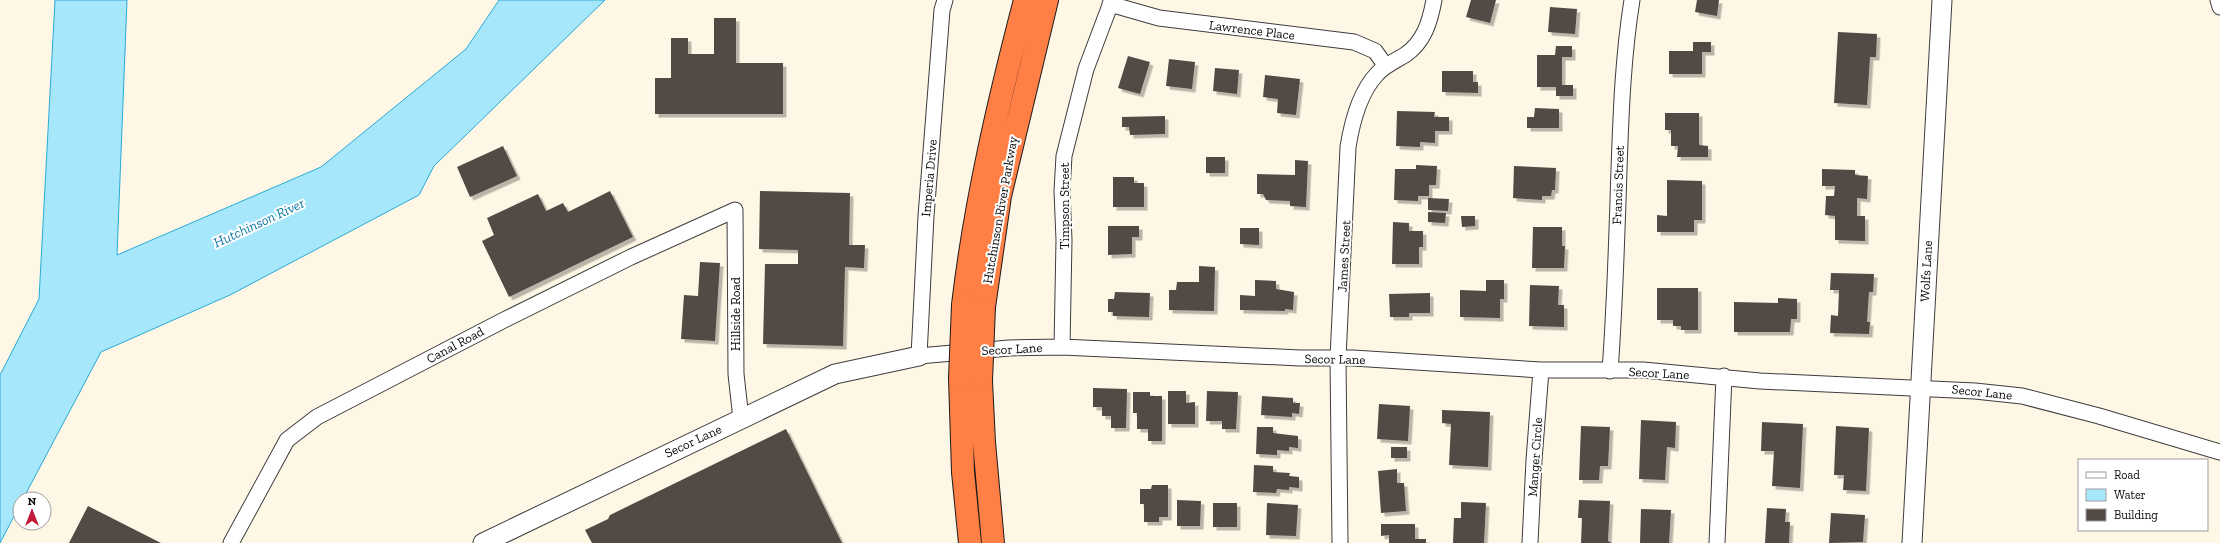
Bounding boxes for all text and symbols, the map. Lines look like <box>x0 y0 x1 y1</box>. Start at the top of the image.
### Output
street label: Lawrence Place <box>1208 17 1296 43</box>
street label: Hutchinson River Parkway <box>980 135 1020 285</box>
street label: Imperia Drive <box>918 139 940 217</box>
street label: Francis Street <box>1609 145 1627 225</box>
street label: Timpson Street <box>1057 162 1072 250</box>
water label: Hutchinson River <box>211 194 307 251</box>
street label: James Street <box>1335 219 1353 292</box>
street label: Wolfs Lane <box>1917 240 1935 302</box>
street label: Hillside Road <box>728 277 743 351</box>
street label: Canal Road <box>424 324 486 366</box>
street label: Secor Lane <box>981 340 1043 358</box>
street label: Secor Lane <box>1304 351 1366 367</box>
street label: Secor Lane <box>1628 364 1690 382</box>
street label: Secor Lane <box>1951 381 2013 403</box>
street label: Manger Circle <box>1525 417 1545 497</box>
street label: Secor Lane <box>662 421 724 461</box>
legend <box>2078 459 2208 531</box>
text: Road <box>2114 468 2140 482</box>
text: Water <box>2114 488 2146 502</box>
north arrow <box>12 491 52 531</box>
text: N <box>28 495 37 508</box>
text: Building <box>2114 508 2158 522</box>

